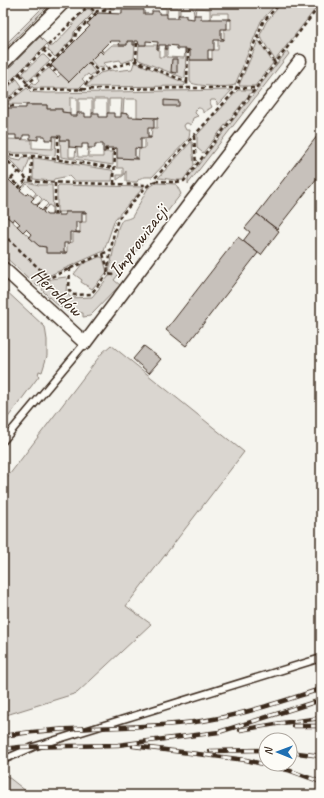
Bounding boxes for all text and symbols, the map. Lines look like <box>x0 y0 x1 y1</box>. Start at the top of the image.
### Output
street label: Improwizacji <box>103 198 175 282</box>
street label: Heroldów <box>26 262 89 323</box>
north arrow <box>258 732 298 772</box>
text: N <box>261 746 275 755</box>

